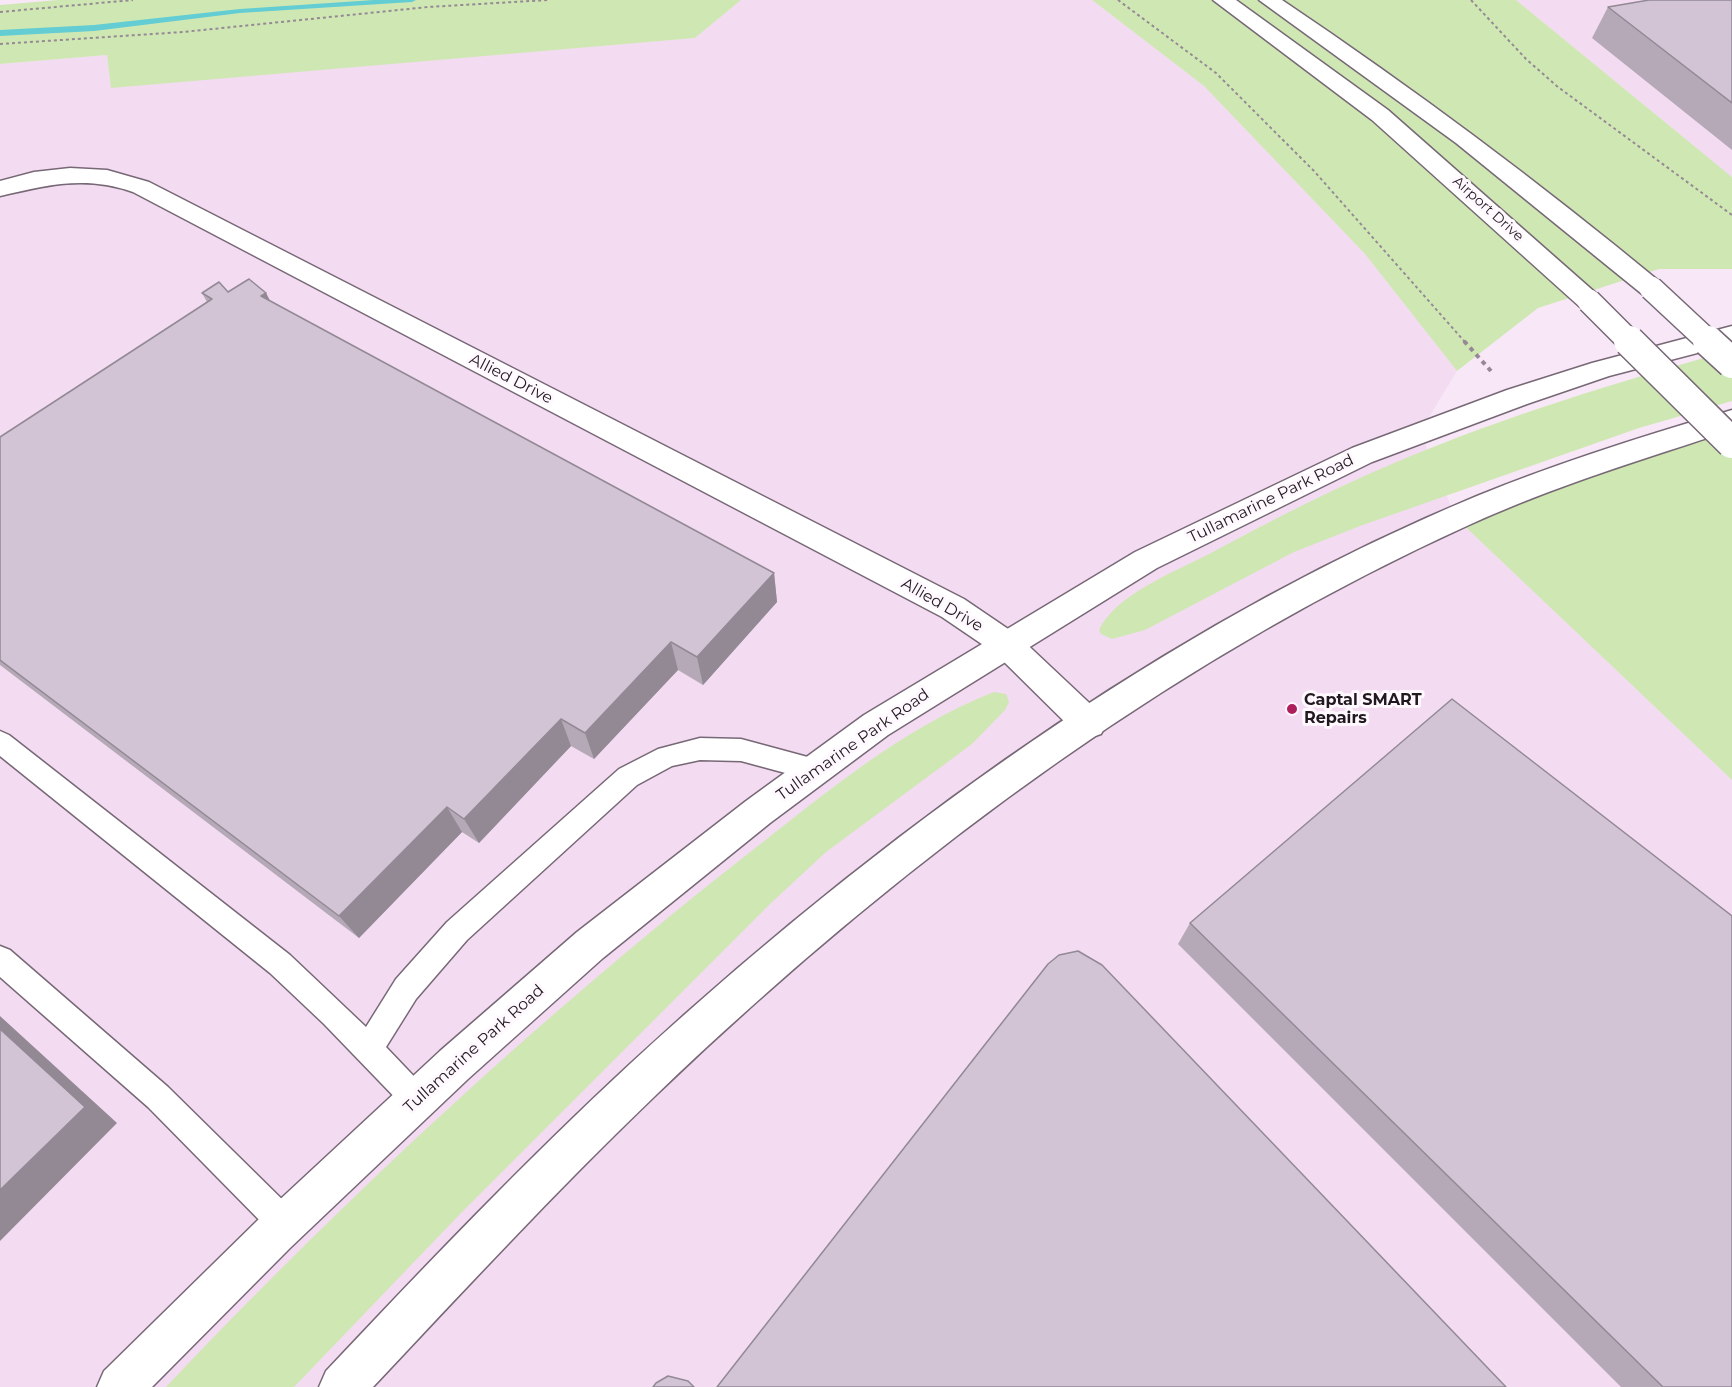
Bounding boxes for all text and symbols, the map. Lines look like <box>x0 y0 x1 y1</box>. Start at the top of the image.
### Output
street label: Airport Drive <box>1449 173 1527 245</box>
street label: Allied Drive <box>466 350 556 408</box>
street label: Tullamarine Park Road <box>1185 450 1357 548</box>
street label: Allied Drive <box>898 574 986 636</box>
street label: Tullamarine Park Road <box>773 685 933 805</box>
place label: Captal SMART Repairs <box>1304 690 1422 728</box>
marker: Captal SMART Repairs <box>1285 702 1299 716</box>
street label: Tullamarine Park Road <box>400 981 548 1117</box>

